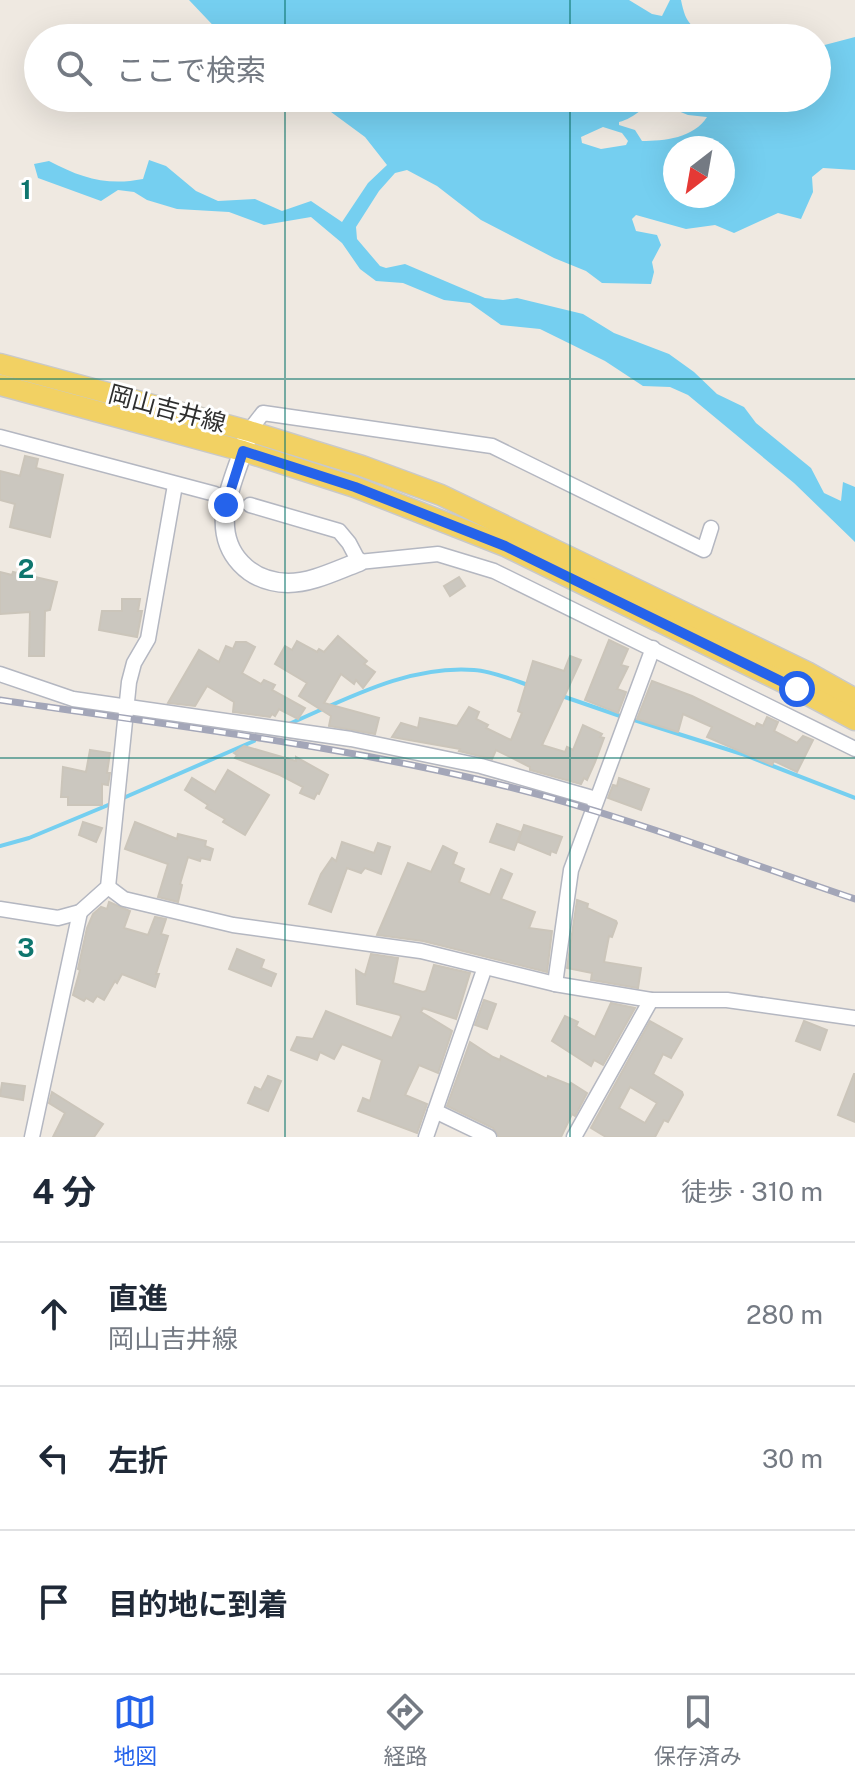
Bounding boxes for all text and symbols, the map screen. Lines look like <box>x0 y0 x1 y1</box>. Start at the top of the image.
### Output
search box <box>24 24 831 112</box>
icon: search <box>52 46 96 90</box>
text: ここで検索 <box>116 52 266 88</box>
north arrow <box>663 136 735 208</box>
text: 1 <box>20 174 32 205</box>
street label: 岡山吉井線 <box>106 379 229 437</box>
route end <box>208 487 244 523</box>
text: 2 <box>18 553 34 584</box>
route start <box>779 671 815 707</box>
text: 3 <box>17 932 35 963</box>
text: 4 分 <box>32 1172 96 1212</box>
text: 徒歩 · 310 m <box>681 1176 823 1207</box>
text: 直進 <box>108 1280 168 1316</box>
icon: ahead <box>32 1292 76 1336</box>
text: 280 m <box>746 1299 823 1330</box>
text: 岡山吉井線 <box>108 1323 238 1354</box>
icon: left <box>32 1436 76 1480</box>
text: 左折 <box>108 1442 168 1478</box>
text: 30 m <box>762 1443 823 1474</box>
icon: arrive <box>32 1580 76 1624</box>
text: 目的地に到着 <box>108 1586 288 1622</box>
tab: 地図 <box>113 1690 157 1770</box>
tab: 経路 <box>383 1690 428 1770</box>
tab: 保存済み <box>654 1690 742 1770</box>

